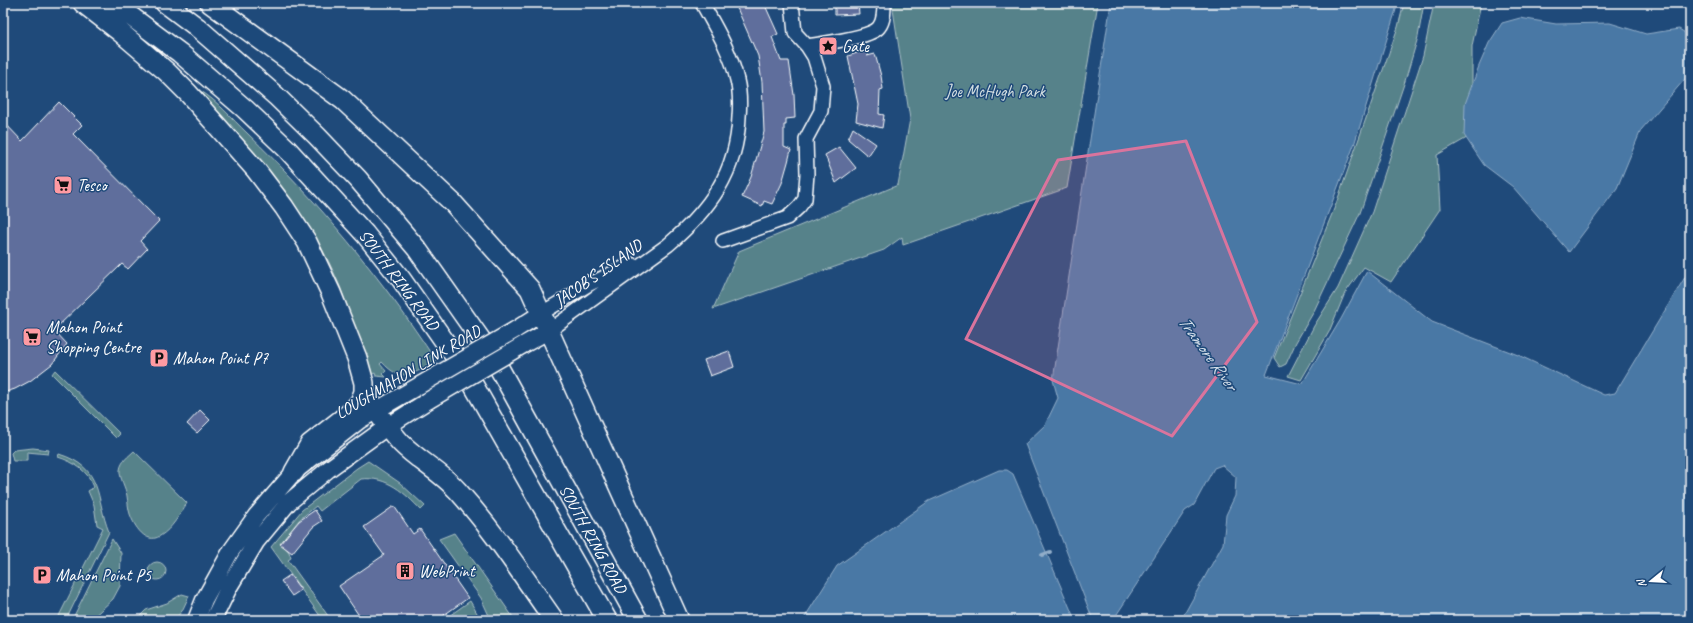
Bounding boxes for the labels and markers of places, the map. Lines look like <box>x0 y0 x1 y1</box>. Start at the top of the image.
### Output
place icon: Gate <box>817 35 839 57</box>
place label: Gate <box>842 36 870 57</box>
supermarket icon: Tesco <box>52 174 74 196</box>
place label: Tesco <box>77 175 109 196</box>
place label: Mahon Point Shopping Centre <box>46 317 142 358</box>
supermarket icon: Mahon Point Shopping Centre <box>21 326 43 348</box>
parking icon: Mahon Point P7 <box>148 347 170 369</box>
place label: Mahon Point P7 <box>173 348 270 369</box>
building icon: WebPrint <box>394 560 416 582</box>
place label: WebPrint <box>419 561 477 582</box>
parking icon: Mahon Point P5 <box>31 564 53 586</box>
place label: Mahon Point P5 <box>56 565 153 586</box>

